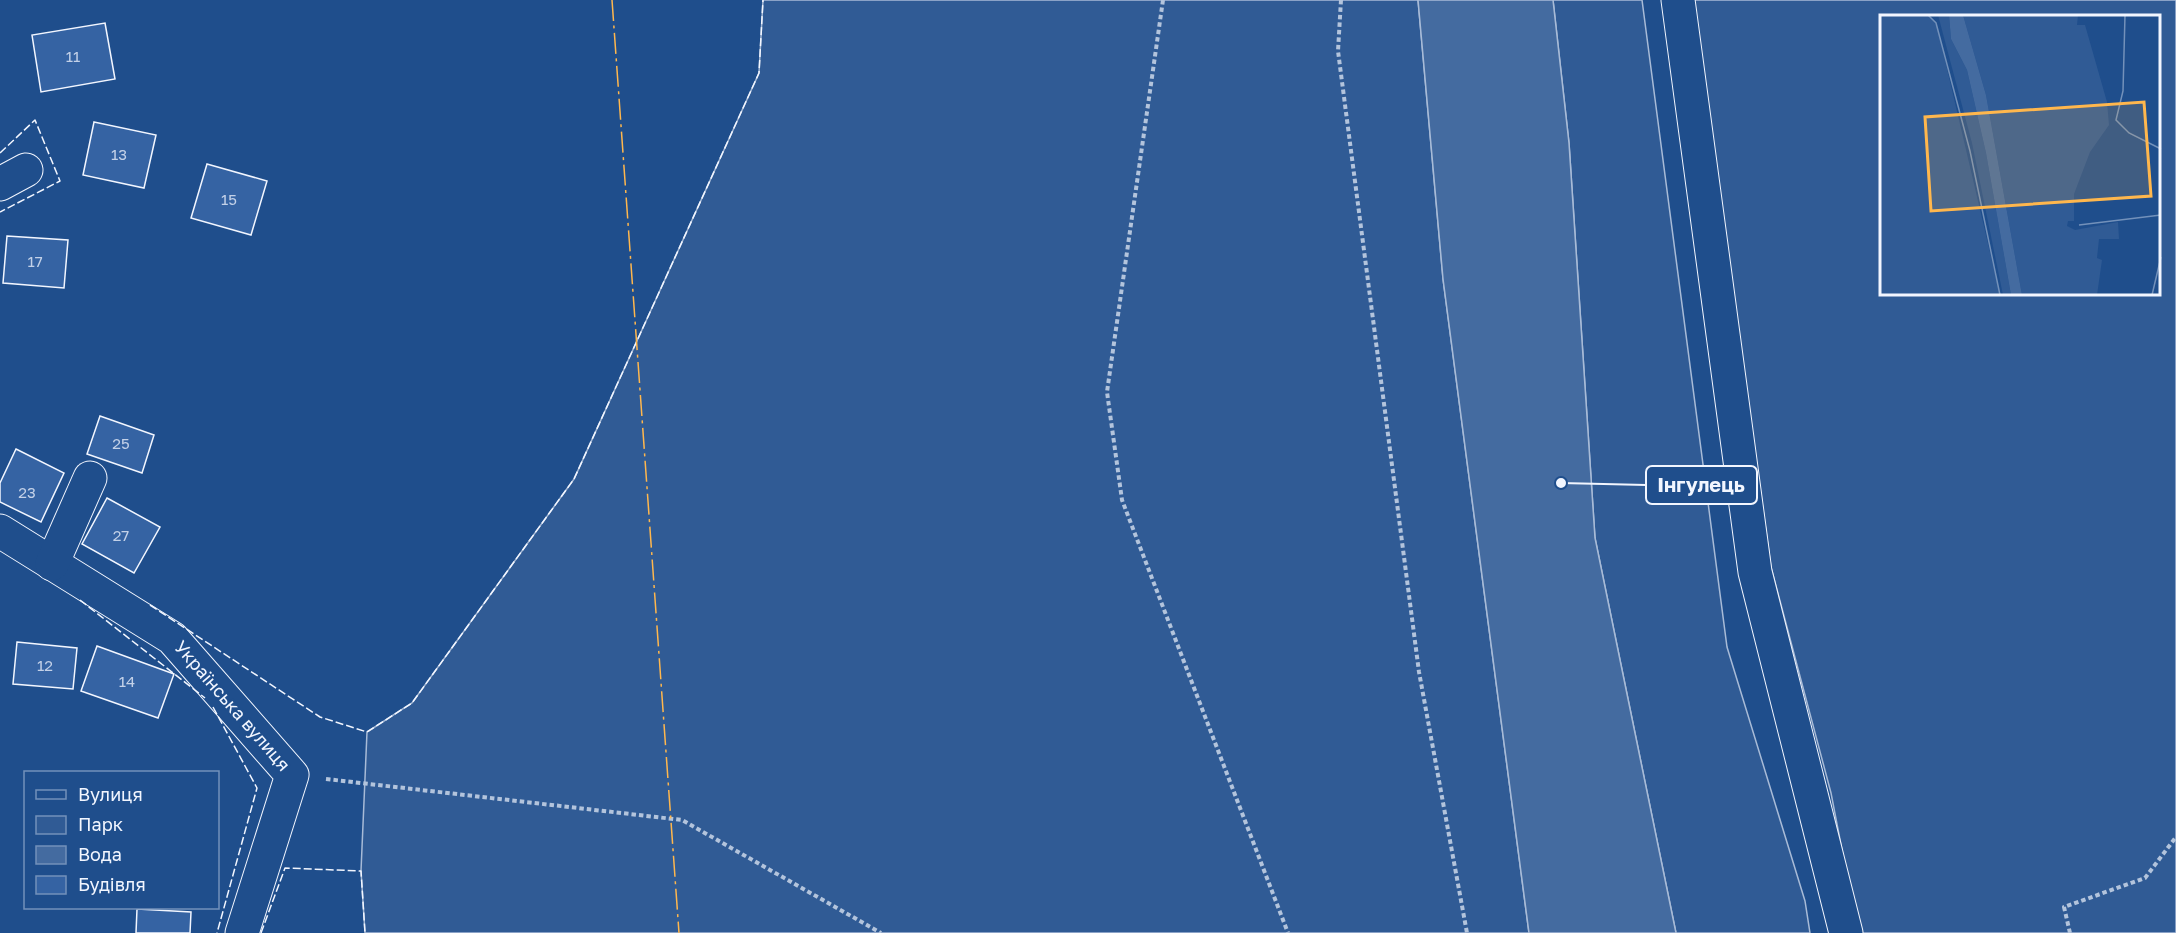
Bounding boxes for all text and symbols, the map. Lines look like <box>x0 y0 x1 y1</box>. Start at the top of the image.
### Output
inset map <box>1880 15 2161 296</box>
house number: 11 <box>66 47 80 65</box>
house number: 13 <box>111 145 127 163</box>
house number: 15 <box>221 190 237 208</box>
house number: 17 <box>27 252 43 270</box>
house number: 25 <box>112 434 130 452</box>
callout: Інгулець <box>1646 466 1757 504</box>
text: Інгулець <box>1657 472 1745 496</box>
house number: 23 <box>18 483 36 501</box>
house number: 27 <box>113 526 129 544</box>
street label: Українська вулиця <box>170 636 295 775</box>
house number: 12 <box>37 656 53 674</box>
house number: 14 <box>119 672 135 690</box>
legend <box>24 771 219 909</box>
text: Вулиця <box>78 783 143 805</box>
text: Парк <box>78 813 123 835</box>
text: Вода <box>78 843 122 865</box>
text: Будівля <box>78 873 146 895</box>

